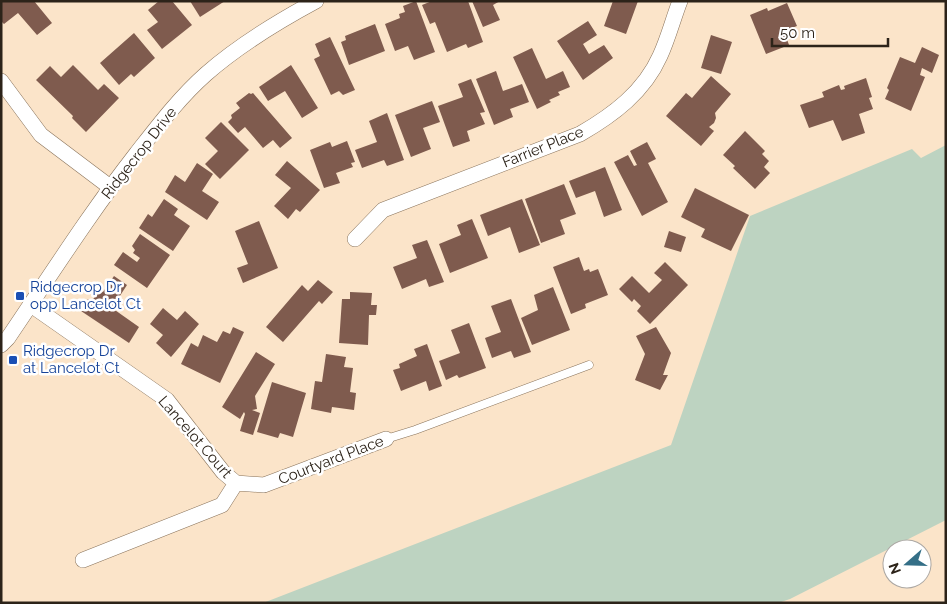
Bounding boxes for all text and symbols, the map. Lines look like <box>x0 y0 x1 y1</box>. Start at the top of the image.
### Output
scale bar <box>772 15 888 47</box>
text: 50 m <box>780 24 815 42</box>
street label: Ridgecrop Drive <box>98 103 181 202</box>
street label: Farrier Place <box>500 122 586 171</box>
place label: Ridgecrop Dr opp Lancelot Ct <box>30 278 141 313</box>
marker: Ridgecrop Dr opp Lancelot Ct <box>14 290 26 302</box>
place label: Ridgecrop Dr at Lancelot Ct <box>23 342 120 377</box>
marker: Ridgecrop Dr at Lancelot Ct <box>7 354 19 366</box>
street label: Lancelot Court <box>154 392 236 482</box>
street label: Courtyard Place <box>276 432 386 488</box>
north arrow <box>882 539 932 589</box>
text: N <box>885 561 904 576</box>

